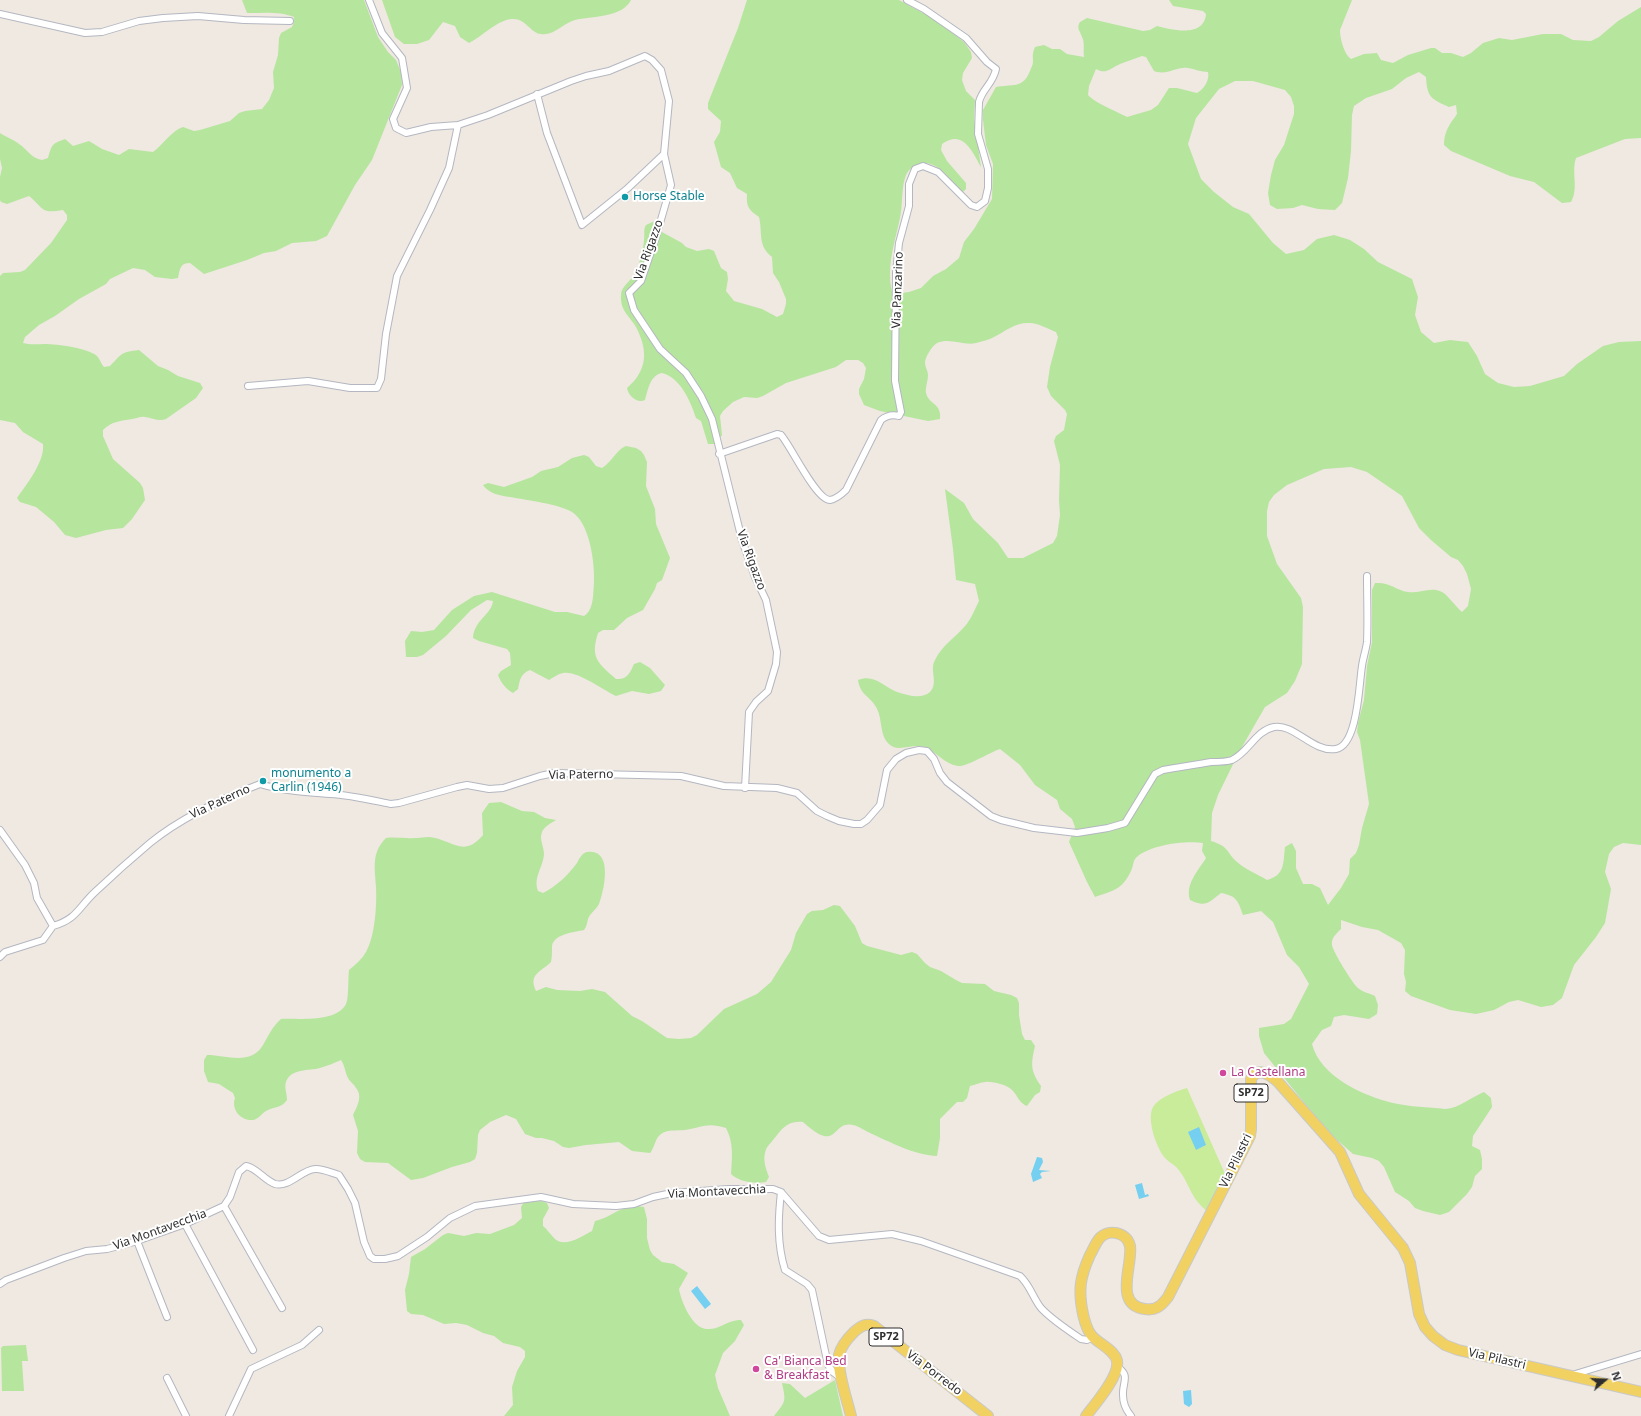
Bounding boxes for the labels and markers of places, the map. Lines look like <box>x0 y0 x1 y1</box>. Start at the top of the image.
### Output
place label: Horse Stable <box>633 190 705 204</box>
marker: Horse Stable <box>620 192 630 202</box>
place label: monumento a Carlin (1946) <box>271 767 351 795</box>
marker: monumento a Carlin (1946) <box>258 776 268 786</box>
place label: La Castellana <box>1231 1066 1305 1080</box>
marker: La Castellana <box>1218 1068 1228 1078</box>
place label: Ca' Bianca Bed & Breakfast <box>764 1355 847 1383</box>
marker: Ca' Bianca Bed & Breakfast <box>751 1364 761 1374</box>

